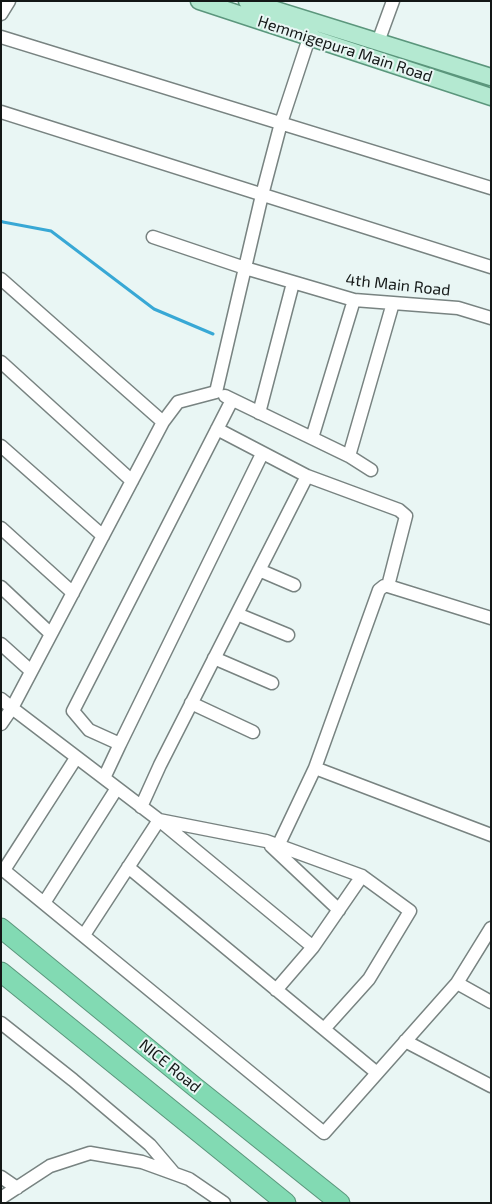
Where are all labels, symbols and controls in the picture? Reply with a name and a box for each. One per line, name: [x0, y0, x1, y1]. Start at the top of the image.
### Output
street label: Hemmigepura Main Road: [255, 12, 435, 86]
street label: 4th Main Road: [345, 270, 451, 300]
street label: NICE Road: [135, 1035, 205, 1097]

